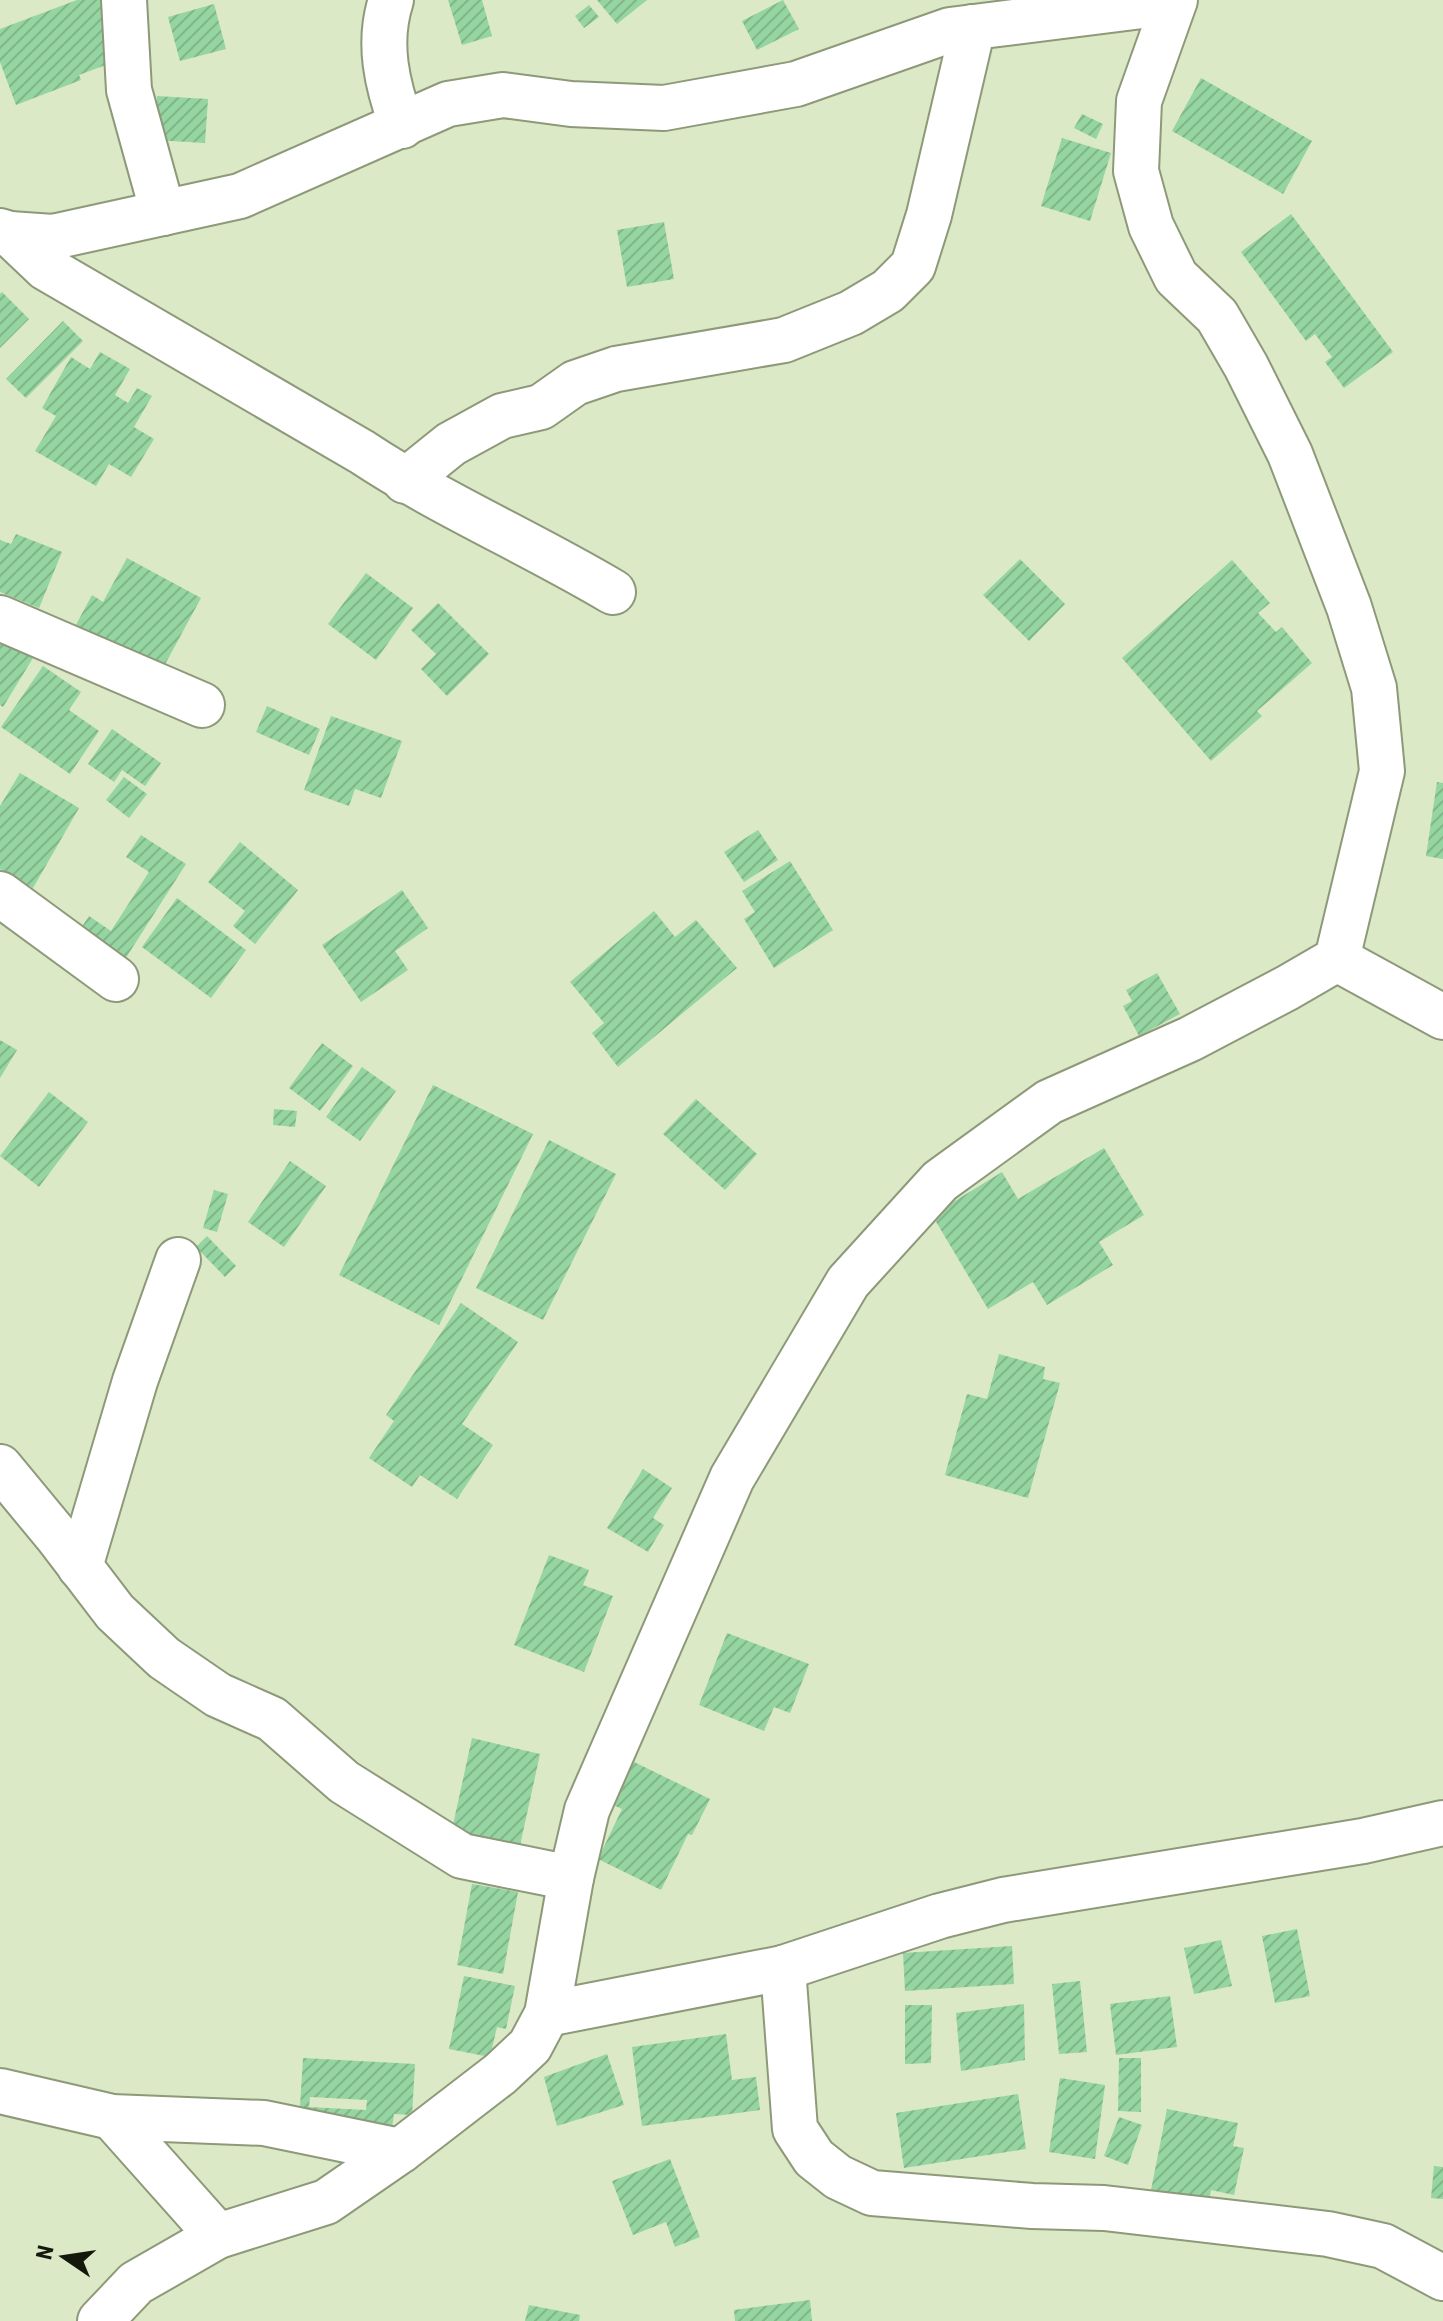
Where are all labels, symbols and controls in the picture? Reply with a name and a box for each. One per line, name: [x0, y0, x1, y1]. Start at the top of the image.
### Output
north arrow: [24, 2217, 104, 2297]
text: N: [31, 2243, 59, 2262]

